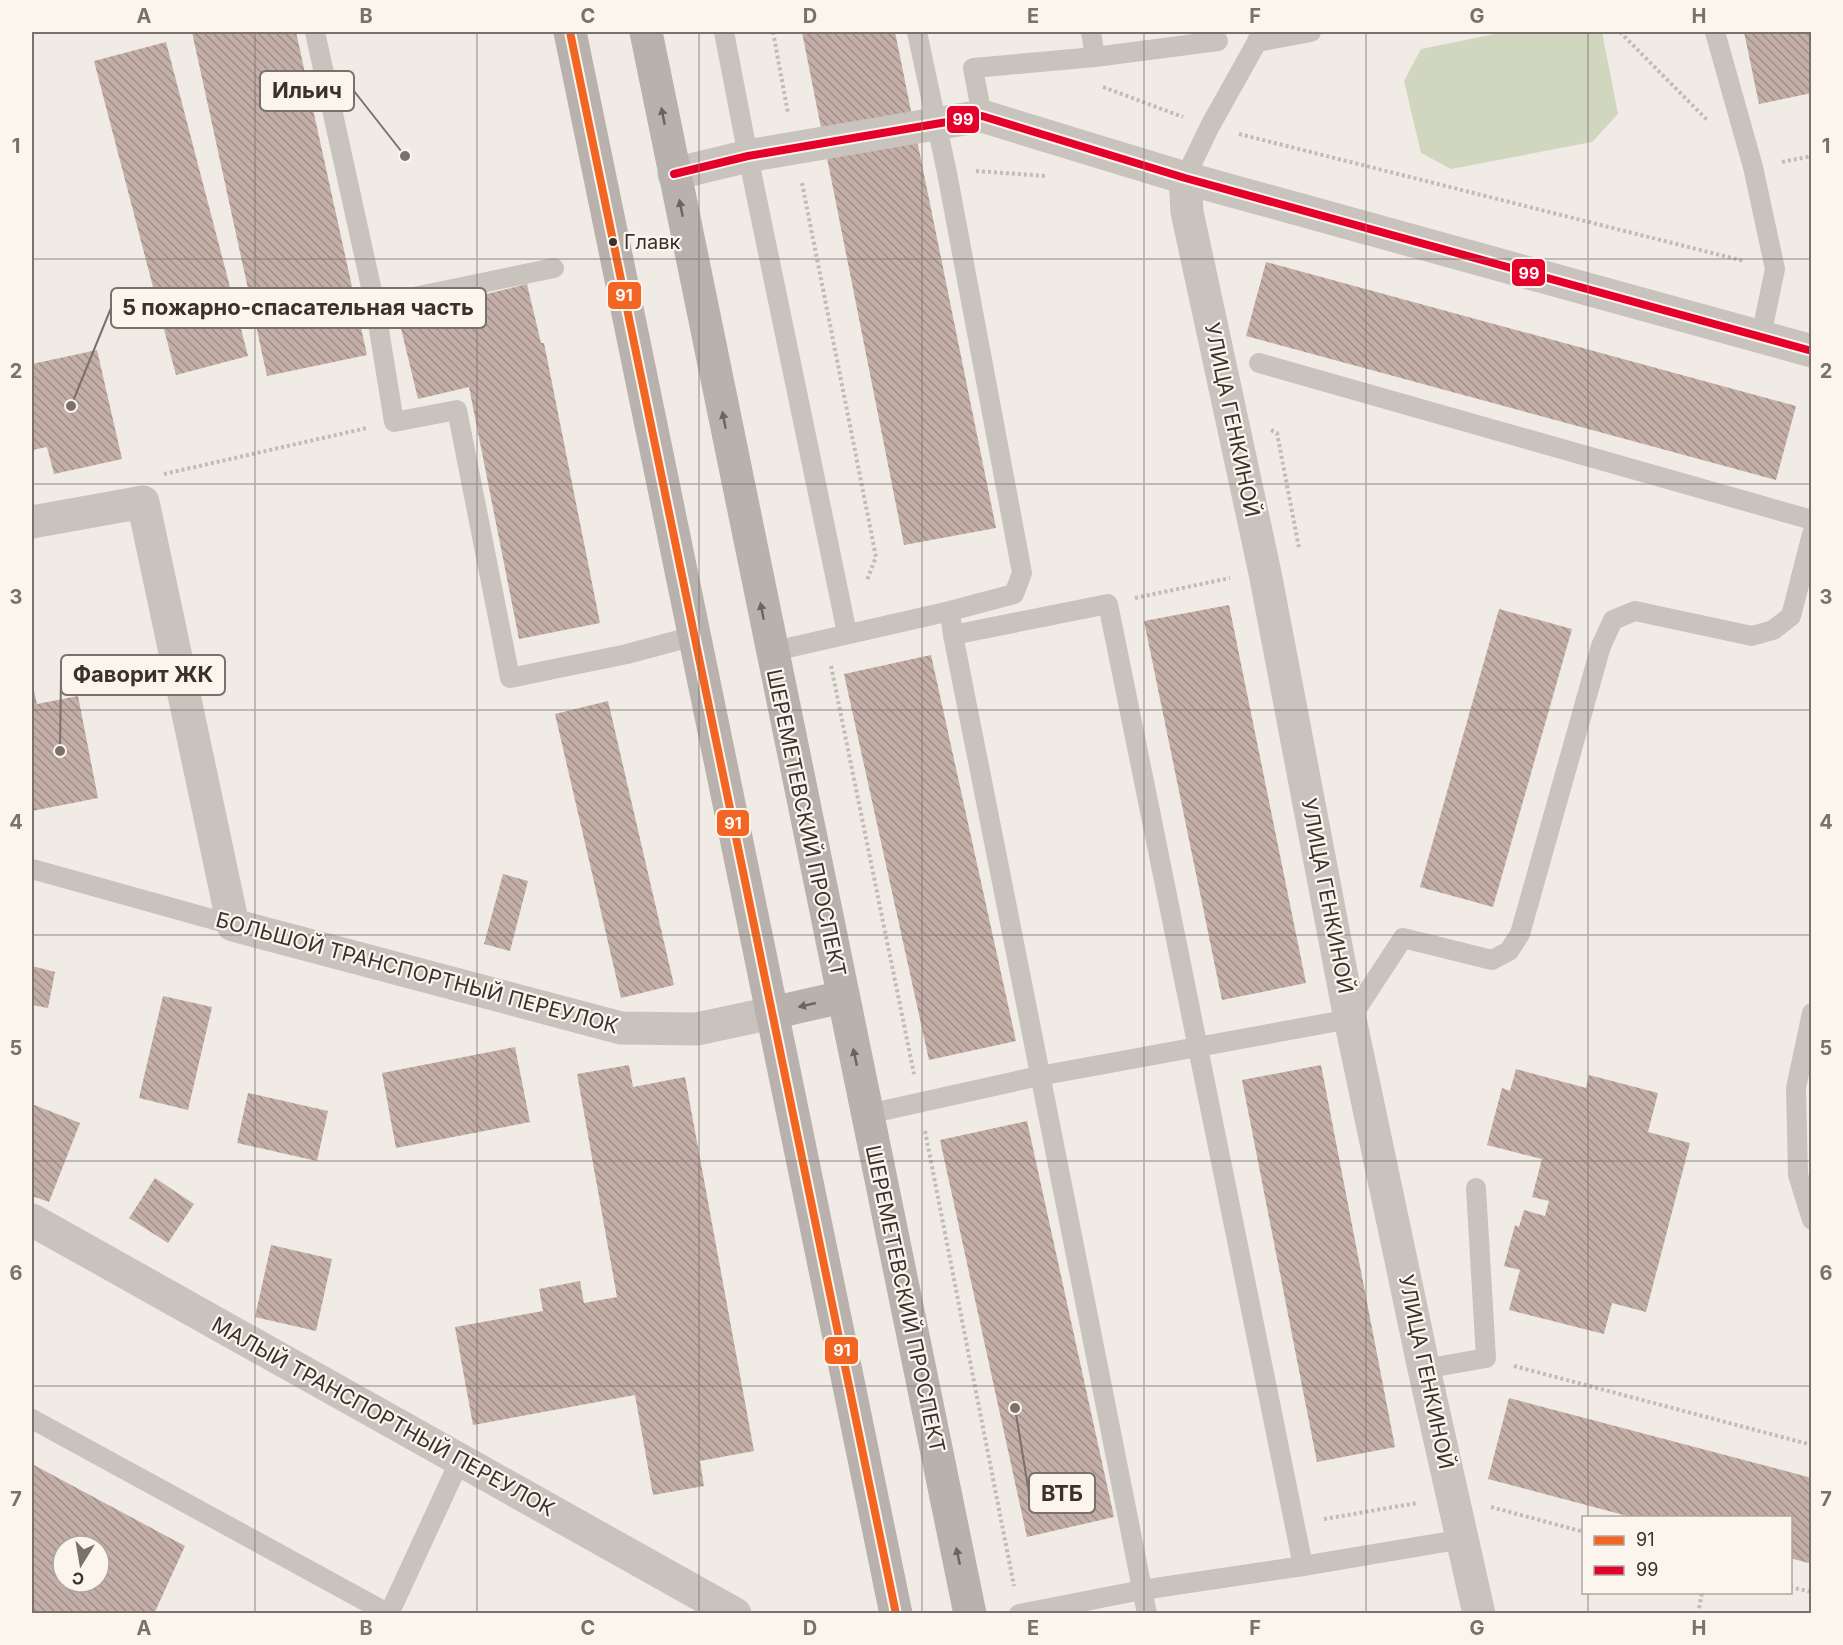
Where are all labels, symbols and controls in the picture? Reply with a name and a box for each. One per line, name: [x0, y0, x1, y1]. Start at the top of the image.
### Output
text: A: [137, 4, 152, 28]
text: B: [359, 4, 373, 28]
text: C: [581, 4, 595, 28]
text: D: [803, 4, 817, 28]
text: E: [1027, 4, 1039, 28]
text: F: [1249, 4, 1261, 28]
text: G: [1469, 4, 1485, 28]
text: H: [1692, 4, 1706, 28]
callout: Ильич: [260, 71, 354, 111]
text: Ильич: [272, 77, 342, 103]
line badge: 99: [946, 105, 980, 134]
one-way arrow: [658, 106, 667, 125]
text: 99: [953, 109, 973, 129]
text: 1: [12, 134, 20, 158]
text: 1: [1822, 134, 1830, 158]
one-way arrow: [676, 198, 685, 217]
place label: Главк: [624, 230, 681, 254]
marker: Главк: [607, 236, 619, 248]
line badge: 99: [1511, 258, 1546, 287]
text: 99: [1519, 263, 1539, 283]
line badge: 91: [607, 281, 642, 310]
text: 91: [615, 285, 633, 305]
callout: 5 пожарно-спасательная часть: [111, 288, 486, 328]
text: 5 пожарно-спасательная часть: [122, 294, 474, 320]
street label: УЛИЦА ГЕНКИНОЙ: [1200, 320, 1266, 519]
text: 2: [10, 359, 22, 383]
text: 2: [1820, 359, 1832, 383]
one-way arrow: [719, 410, 728, 429]
text: 3: [10, 585, 22, 609]
text: 3: [1820, 585, 1832, 609]
one-way arrow: [757, 601, 766, 620]
callout: Фаворит ЖК: [61, 655, 225, 695]
text: Фаворит ЖК: [73, 661, 213, 687]
street label: ШЕРЕМЕТЕВСКИЙ ПРОСПЕКТ: [762, 667, 852, 979]
street label: УЛИЦА ГЕНКИНОЙ: [1296, 796, 1360, 996]
line badge: 91: [716, 809, 750, 837]
text: 4: [9, 810, 23, 834]
text: 4: [1819, 810, 1833, 834]
text: 91: [724, 813, 742, 833]
street label: БОЛЬШОЙ ТРАНСПОРТНЫЙ ПЕРЕУЛОК: [213, 906, 621, 1038]
one-way arrow: [798, 1001, 816, 1011]
text: 5: [10, 1036, 22, 1060]
text: 5: [1820, 1036, 1832, 1060]
one-way arrow: [850, 1048, 860, 1066]
street label: ШЕРЕМЕТЕВСКИЙ ПРОСПЕКТ: [861, 1143, 951, 1455]
text: 6: [10, 1261, 23, 1285]
text: 6: [1820, 1261, 1833, 1285]
street label: УЛИЦА ГЕНКИНОЙ: [1394, 1272, 1460, 1471]
street label: МАЛЫЙ ТРАНСПОРТНЫЙ ПЕРЕУЛОК: [207, 1311, 560, 1522]
line badge: 91: [824, 1336, 859, 1365]
text: 91: [833, 1340, 851, 1360]
callout: ВТБ: [1029, 1473, 1095, 1513]
text: ВТБ: [1041, 1480, 1083, 1506]
text: 7: [10, 1487, 22, 1511]
text: 7: [1820, 1487, 1832, 1511]
legend: [1582, 1516, 1792, 1594]
text: 91: [1636, 1529, 1654, 1550]
north arrow: [51, 1534, 111, 1594]
one-way arrow: [953, 1546, 962, 1565]
text: 99: [1636, 1559, 1658, 1580]
text: С: [70, 1568, 86, 1590]
text: A: [137, 1616, 152, 1640]
text: B: [359, 1616, 373, 1640]
text: C: [581, 1616, 595, 1640]
text: D: [803, 1616, 817, 1640]
text: E: [1027, 1616, 1039, 1640]
text: F: [1249, 1616, 1261, 1640]
text: G: [1469, 1616, 1485, 1640]
text: H: [1692, 1616, 1706, 1640]

